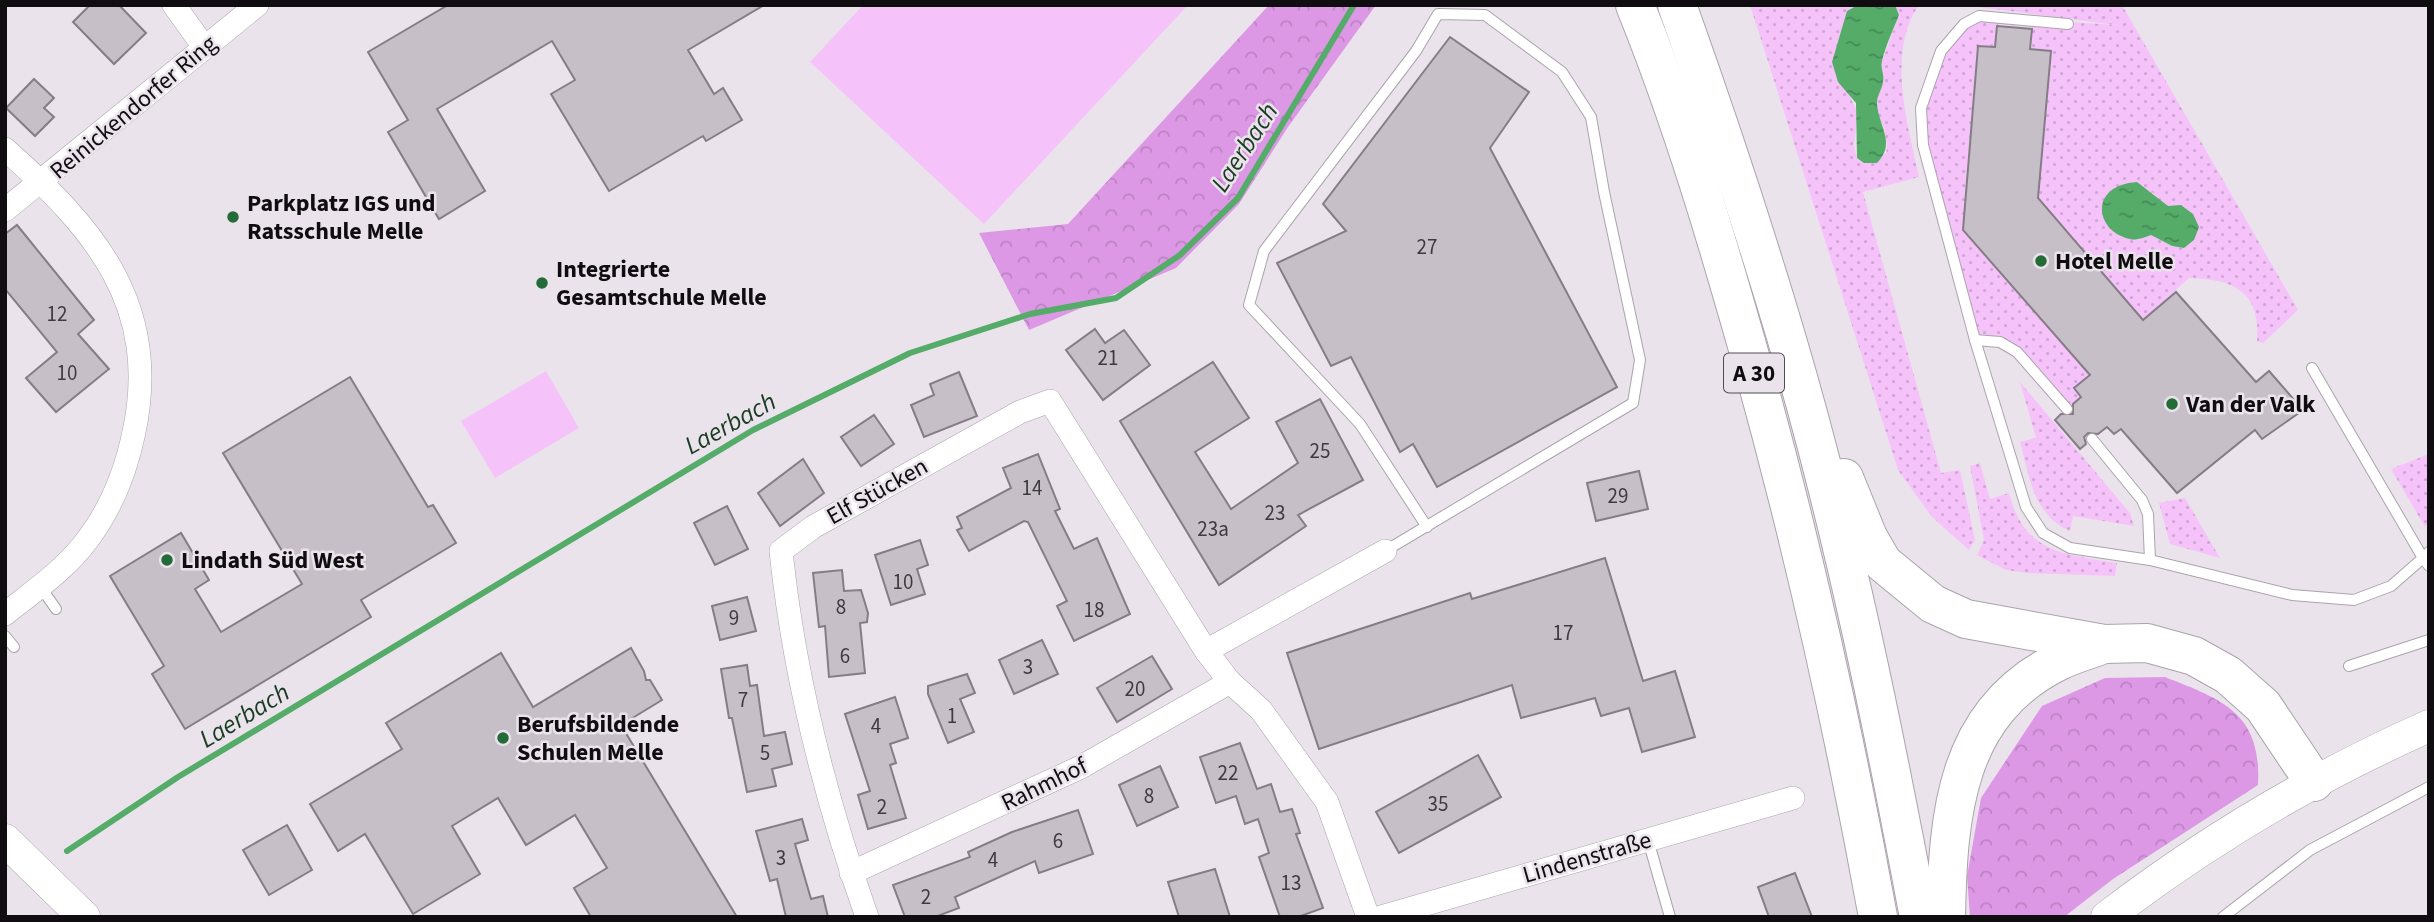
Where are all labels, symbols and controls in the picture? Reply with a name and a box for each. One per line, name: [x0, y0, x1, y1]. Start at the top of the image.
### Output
street label: Reinickendorfer Ring: [42, 27, 225, 188]
water label: Laerbach: [1202, 95, 1287, 199]
place label: Parkplatz IGS und Ratsschule Melle: [247, 186, 436, 249]
marker: Parkplatz IGS und Ratsschule Melle: [225, 209, 241, 225]
house number: 27: [1417, 232, 1437, 262]
place label: Hotel Melle: [2055, 244, 2174, 279]
place label: Integrierte Gesamtschule Melle: [556, 252, 767, 315]
marker: Hotel Melle: [2033, 253, 2049, 269]
marker: Integrierte Gesamtschule Melle: [534, 275, 550, 291]
house number: 12: [47, 299, 67, 329]
house number: 21: [1098, 343, 1118, 373]
road number: A 30: [1724, 354, 1784, 392]
house number: 10: [57, 358, 77, 388]
water label: Laerbach: [678, 383, 783, 464]
place label: Van der Valk: [2185, 387, 2316, 422]
marker: Van der Valk: [2164, 396, 2180, 412]
house number: 25: [1310, 436, 1330, 466]
street label: Elf Stücken: [820, 449, 934, 534]
house number: 14: [1022, 473, 1042, 503]
house number: 29: [1608, 481, 1628, 511]
house number: 23: [1265, 498, 1285, 528]
house number: 23a: [1197, 514, 1229, 544]
place label: Lindath Süd West: [181, 543, 364, 578]
marker: Lindath Süd West: [159, 552, 175, 568]
house number: 10: [893, 567, 913, 597]
house number: 8: [836, 592, 846, 622]
house number: 18: [1084, 595, 1104, 625]
house number: 9: [729, 603, 739, 633]
house number: 17: [1553, 618, 1573, 648]
house number: 6: [840, 641, 850, 671]
house number: 3: [1023, 652, 1033, 682]
water label: Laerbach: [192, 674, 297, 757]
house number: 20: [1125, 674, 1145, 704]
house number: 7: [738, 685, 748, 715]
house number: 1: [947, 701, 957, 731]
place label: Berufsbildende Schulen Melle: [517, 707, 679, 770]
house number: 4: [871, 711, 881, 741]
marker: Berufsbildende Schulen Melle: [495, 730, 511, 746]
house number: 5: [760, 738, 770, 768]
street label: Rahmhof: [995, 748, 1094, 820]
house number: 22: [1218, 758, 1238, 788]
house number: 8: [1144, 781, 1154, 811]
house number: 35: [1428, 789, 1448, 819]
house number: 2: [877, 792, 887, 822]
street label: Lindenstraße: [1519, 822, 1656, 893]
house number: 6: [1053, 826, 1063, 856]
house number: 3: [776, 843, 786, 873]
house number: 4: [988, 845, 998, 875]
house number: 13: [1281, 868, 1301, 898]
house number: 2: [921, 882, 931, 912]

